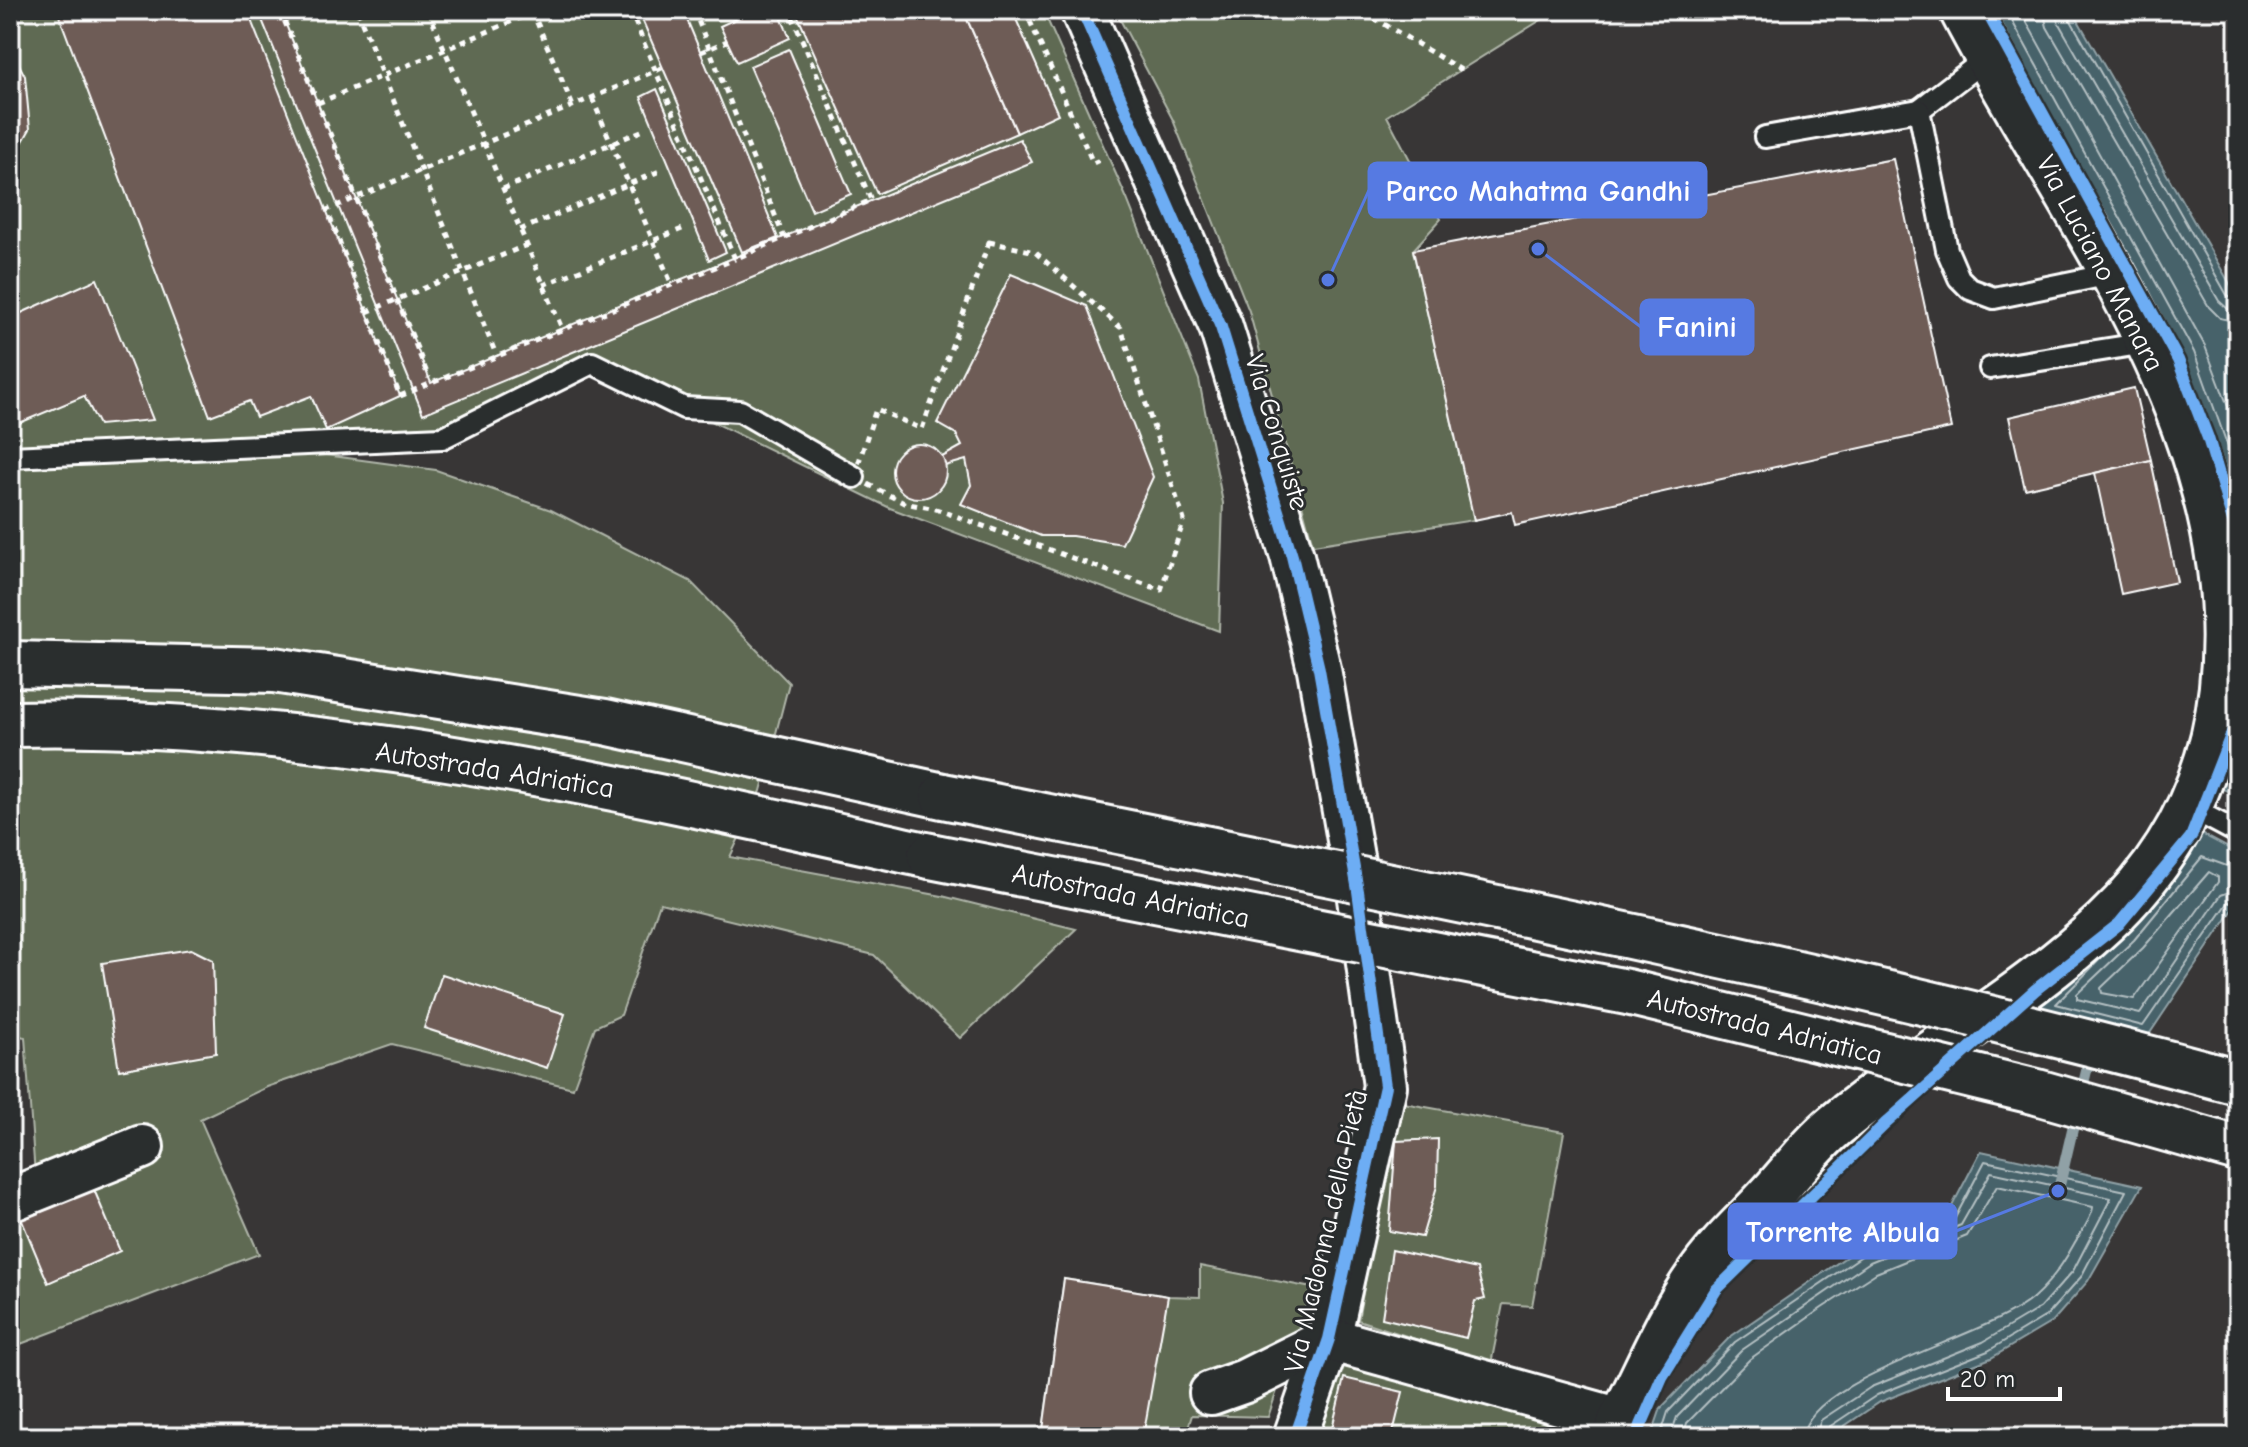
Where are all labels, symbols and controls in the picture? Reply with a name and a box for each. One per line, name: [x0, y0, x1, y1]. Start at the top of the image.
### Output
street label: Via Luciano Manara: [2030, 150, 2171, 377]
callout: Parco Mahatma Gandhi: [1369, 163, 1706, 217]
text: Parco Mahatma Gandhi: [1386, 174, 1690, 209]
callout: Fanini: [1641, 300, 1753, 354]
text: Fanini: [1657, 310, 1737, 345]
street label: Via Conquiste: [1238, 351, 1316, 514]
street label: Autostrada Adriatica: [373, 735, 616, 805]
street label: Autostrada Adriatica: [1009, 857, 1252, 935]
street label: Autostrada Adriatica: [1644, 982, 1886, 1072]
street label: Via Madonna della Pietà: [1278, 1086, 1374, 1376]
callout: Torrente Albula: [1729, 1204, 1956, 1258]
text: Torrente Albula: [1746, 1215, 1940, 1250]
scale bar: [1948, 1351, 2060, 1401]
text: 20 m: [1960, 1365, 2015, 1393]

